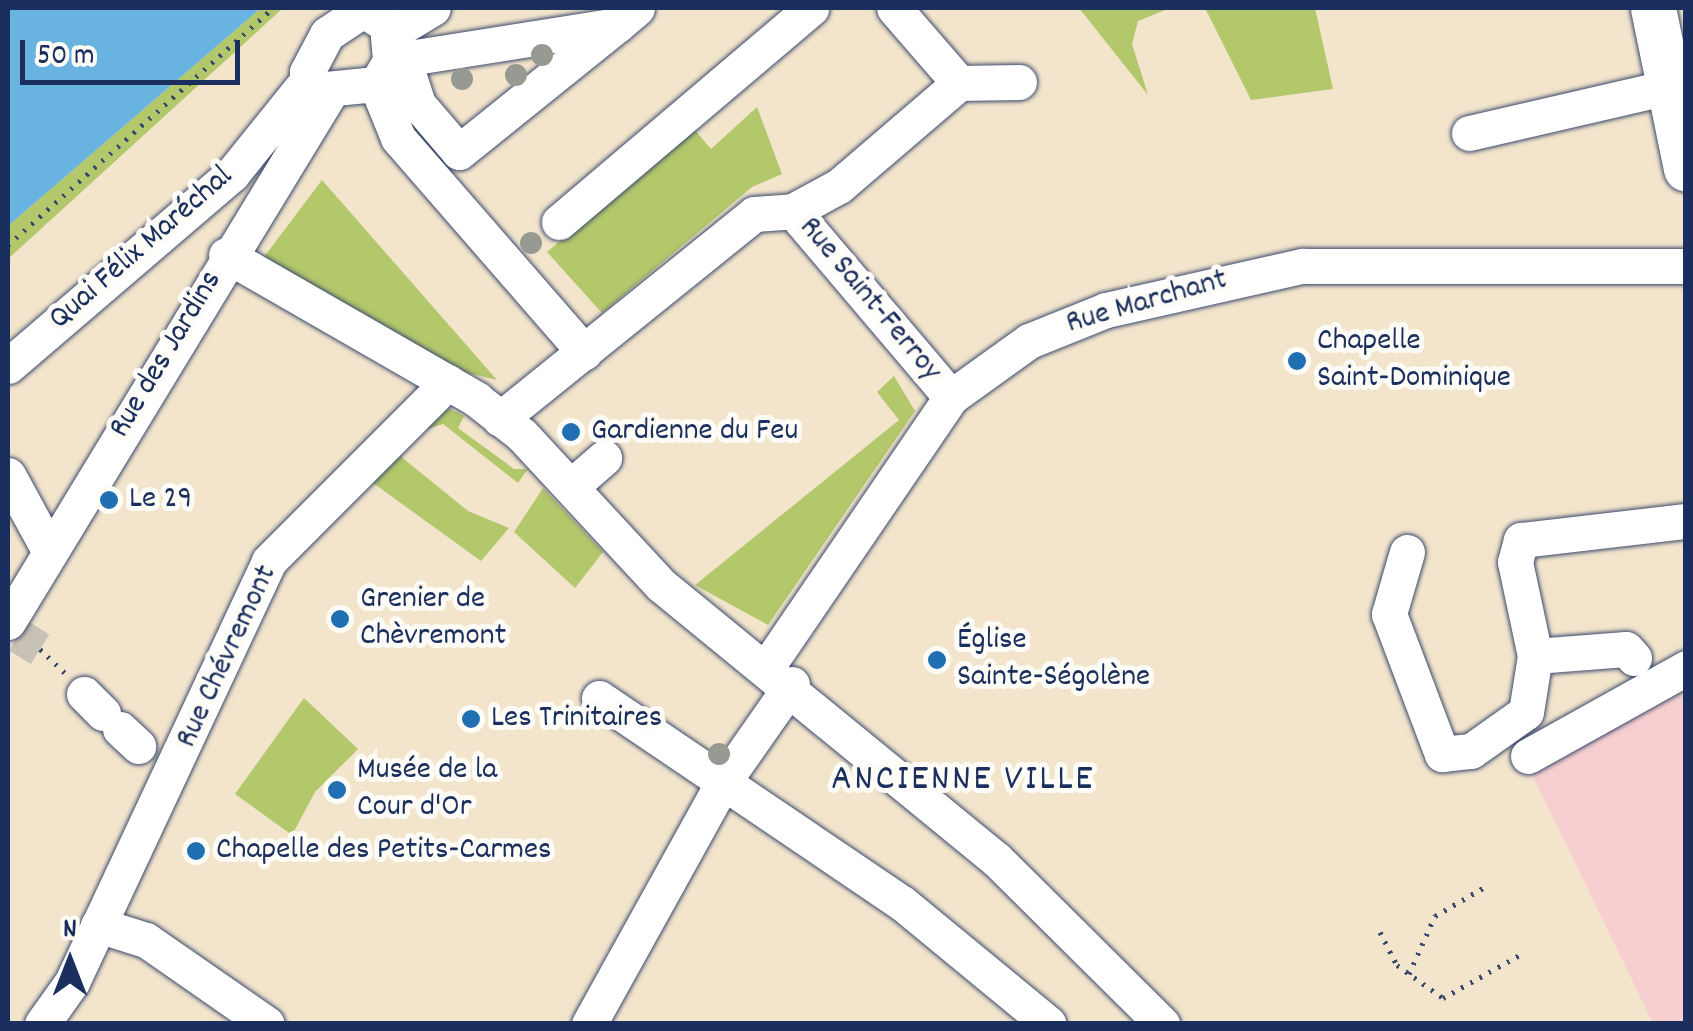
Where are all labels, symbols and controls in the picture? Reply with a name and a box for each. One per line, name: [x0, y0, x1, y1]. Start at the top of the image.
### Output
scale bar: [25, 20, 245, 82]
text: 50 m: [37, 36, 95, 79]
street label: Quai Félix Maréchal: [42, 159, 242, 339]
street label: Rue Saint-Ferroy: [789, 210, 949, 390]
street label: Rue Marchant: [1062, 262, 1232, 344]
street label: Rue des Jardins: [102, 264, 232, 446]
place label: Chapelle Saint-Dominique: [1317, 324, 1511, 399]
marker: Chapelle Saint-Dominique: [1286, 350, 1308, 372]
place label: Gardienne du Feu: [591, 413, 798, 451]
marker: Gardienne du Feu: [560, 421, 582, 443]
place label: Le 29: [129, 481, 192, 519]
marker: Le 29: [98, 489, 120, 511]
street label: Rue Chévremont: [169, 560, 287, 754]
place label: Grenier de Chèvremont: [360, 582, 506, 657]
marker: Grenier de Chèvremont: [329, 608, 351, 630]
place label: Église Sainte-Ségolène: [957, 623, 1150, 698]
marker: Église Sainte-Ségolène: [926, 649, 948, 671]
place label: Les Trinitaires: [491, 700, 662, 738]
marker: Les Trinitaires: [460, 708, 482, 730]
place label: Musée de la Cour d'Or: [357, 753, 497, 828]
district label: ANCIENNE VILLE: [831, 758, 1095, 804]
marker: Musée de la Cour d'Or: [326, 779, 348, 801]
place label: Chapelle des Petits-Carmes: [216, 832, 552, 870]
marker: Chapelle des Petits-Carmes: [185, 840, 207, 862]
north arrow: [20, 911, 120, 1011]
text: N: [63, 911, 77, 951]

